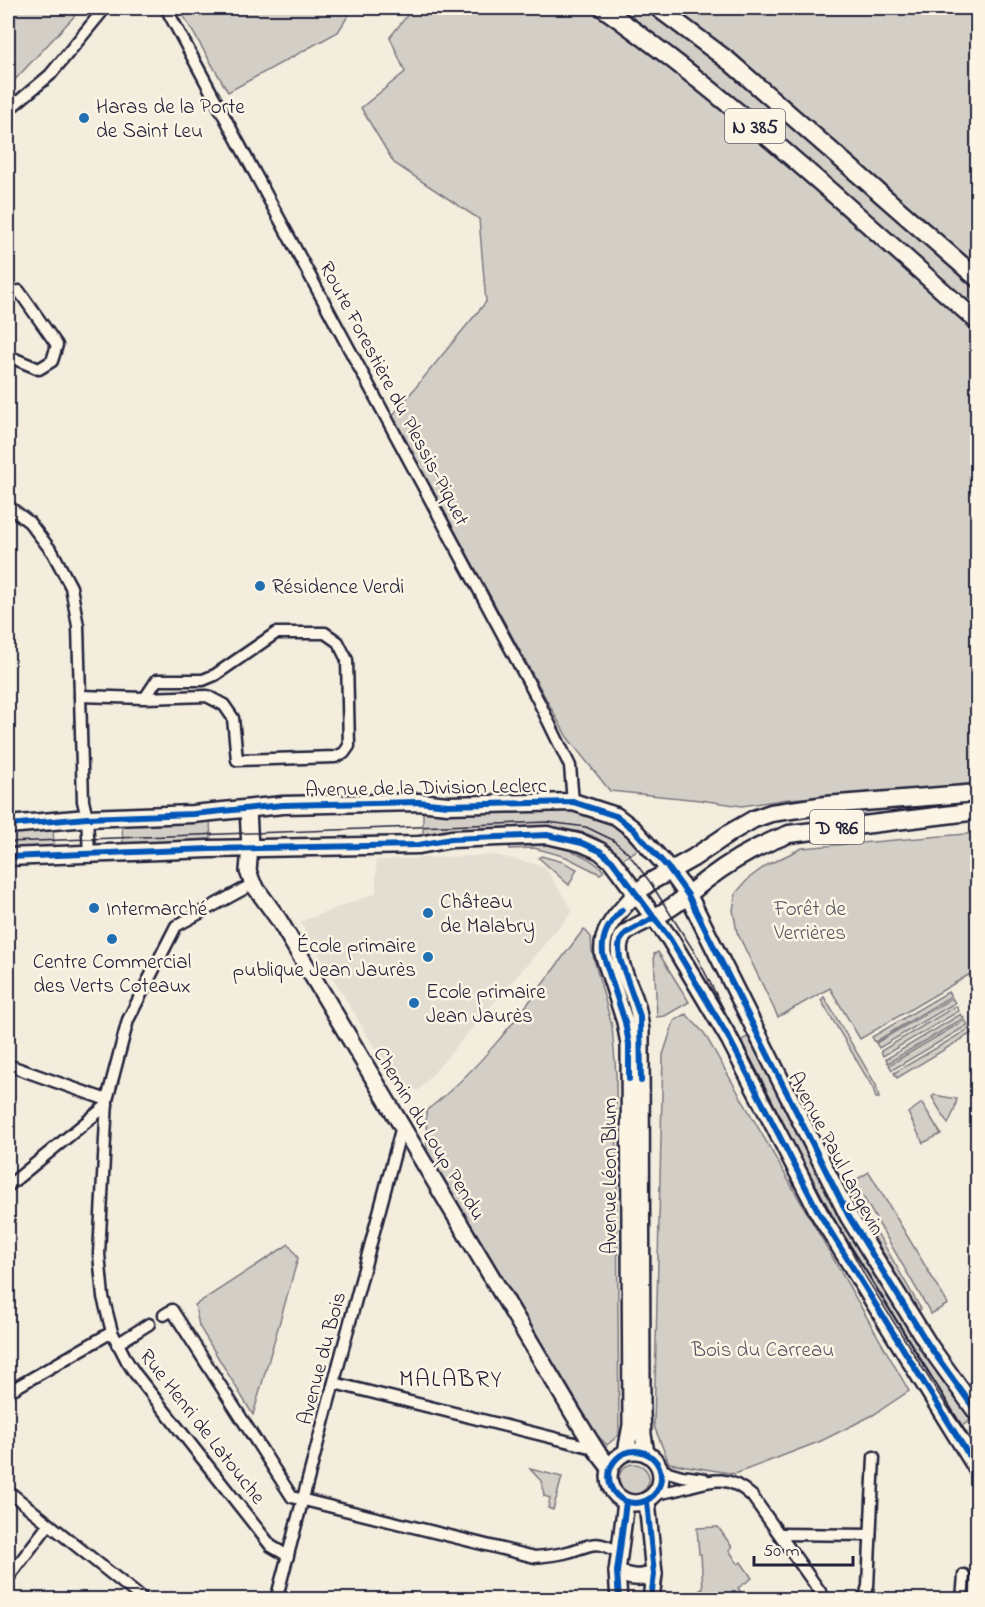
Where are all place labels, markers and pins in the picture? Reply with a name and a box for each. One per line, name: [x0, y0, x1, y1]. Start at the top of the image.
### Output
place label: Haras de la Porte de Saint Leu: [96, 93, 245, 147]
marker: Haras de la Porte de Saint Leu: [77, 111, 91, 125]
place label: Résidence Verdi: [272, 573, 404, 603]
marker: Résidence Verdi: [253, 579, 267, 593]
place label: Château de Malabry: [440, 888, 535, 944]
place label: Intermarché: [106, 895, 208, 925]
marker: Intermarché: [87, 901, 101, 915]
marker: Château de Malabry: [421, 906, 435, 920]
marker: Centre Commercial des Verts Coteaux: [105, 932, 119, 946]
place label: École primaire publique Jean Jaurès: [233, 932, 417, 986]
place label: Centre Commercial des Verts Coteaux: [33, 948, 191, 1002]
marker: École primaire publique Jean Jaurès: [421, 950, 435, 964]
place label: Ecole primaire Jean Jaurès: [426, 978, 546, 1032]
marker: Ecole primaire Jean Jaurès: [407, 996, 421, 1010]

